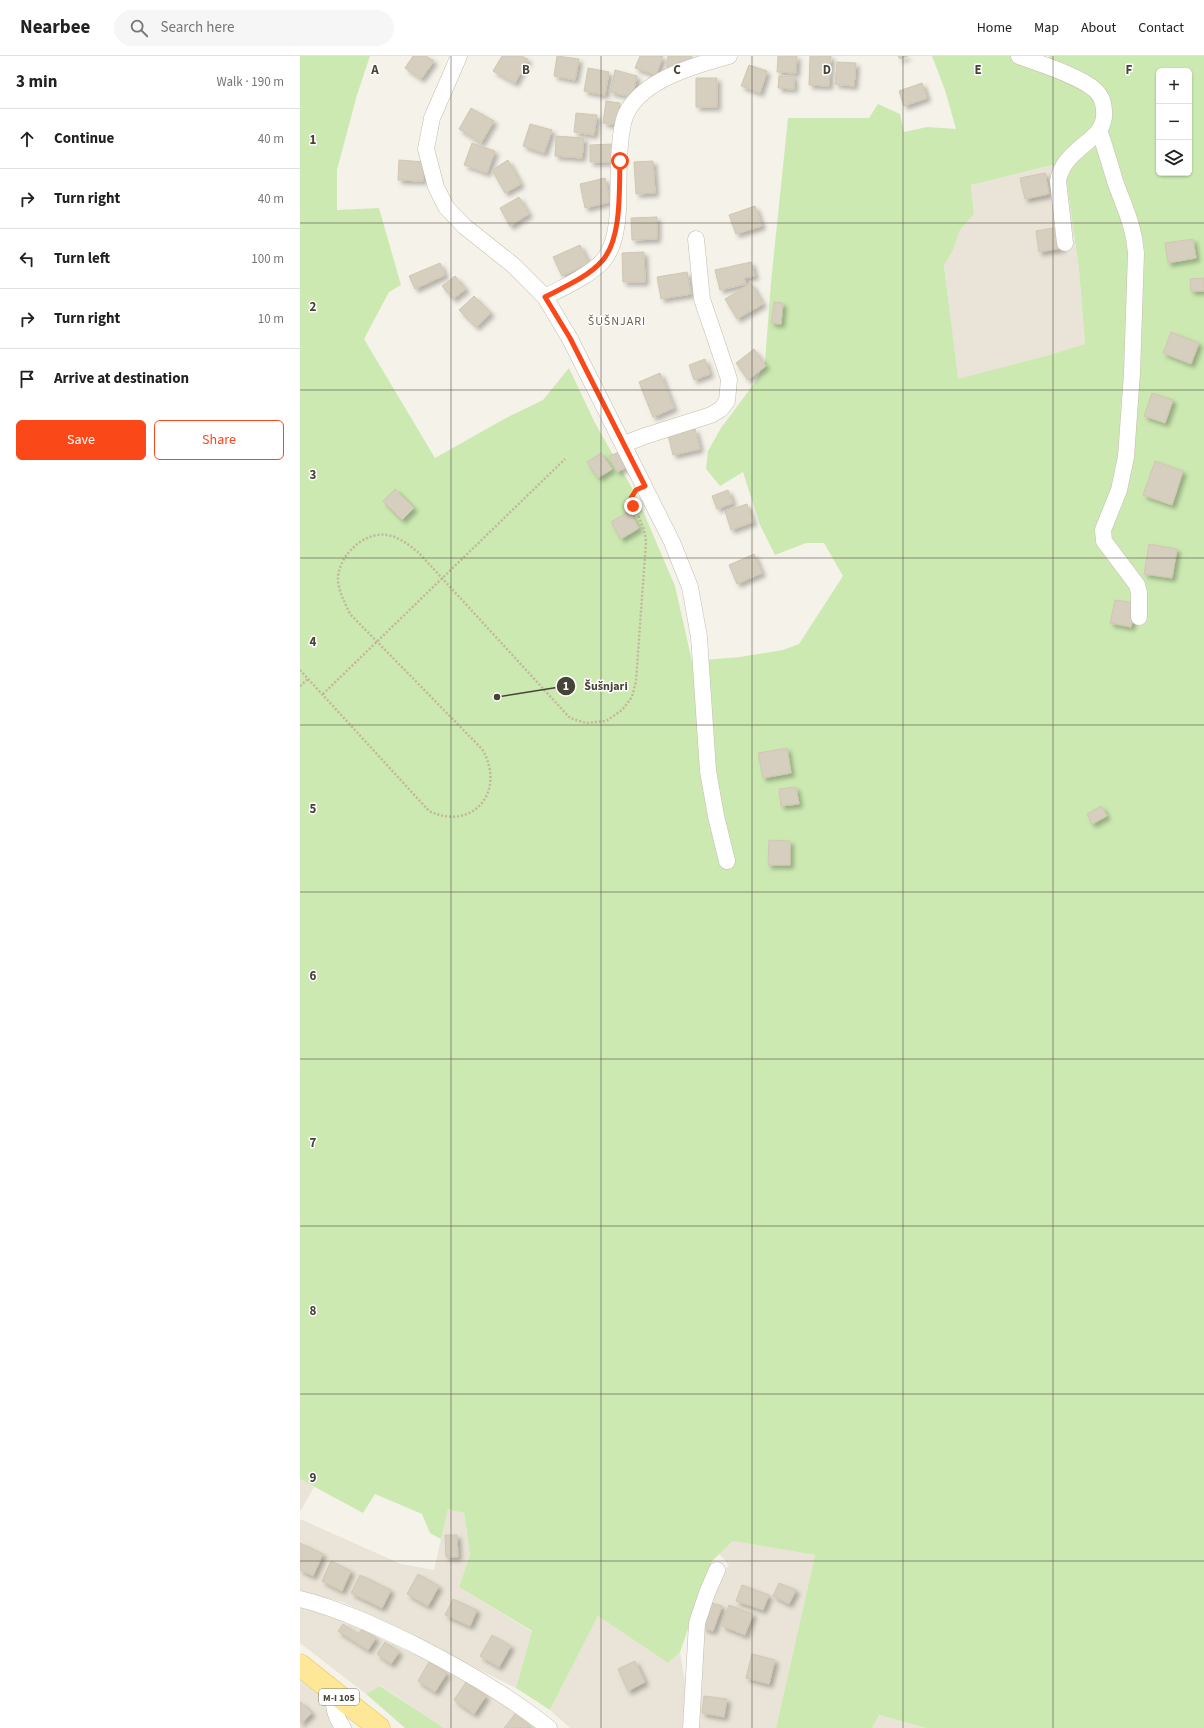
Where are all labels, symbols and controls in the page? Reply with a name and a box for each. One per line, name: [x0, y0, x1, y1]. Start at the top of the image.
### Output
search box: [114, 10, 394, 46]
text: Nearbee: [20, 14, 90, 41]
icon: search: [128, 17, 150, 39]
text: Search here: [160, 17, 234, 38]
text: Home: [977, 18, 1012, 38]
text: Map: [1034, 18, 1059, 38]
text: About: [1081, 18, 1116, 38]
text: Contact: [1138, 18, 1184, 38]
text: A: [370, 61, 379, 79]
text: B: [522, 61, 530, 79]
text: C: [673, 61, 681, 79]
text: D: [823, 61, 831, 79]
text: E: [974, 61, 982, 79]
text: F: [1126, 61, 1133, 79]
map controls: [1156, 68, 1192, 176]
button: +: [1156, 68, 1192, 104]
text: 3 min: [16, 70, 57, 94]
text: Walk · 190 m: [216, 73, 284, 91]
button: −: [1156, 104, 1192, 140]
icon: ahead: [16, 128, 38, 150]
text: Continue: [54, 128, 114, 149]
text: 40 m: [258, 130, 284, 148]
text: 1: [310, 131, 317, 149]
button: layers: [1156, 140, 1192, 176]
route start: [611, 152, 629, 170]
icon: right: [16, 188, 38, 210]
text: Turn right: [54, 188, 120, 209]
text: 40 m: [258, 190, 284, 208]
icon: left: [16, 248, 38, 270]
text: Turn left: [54, 248, 110, 269]
text: 100 m: [251, 250, 284, 268]
text: 2: [310, 298, 317, 316]
icon: right: [16, 308, 38, 330]
text: Turn right: [54, 308, 120, 329]
text: 10 m: [258, 310, 284, 328]
district label: ŠUŠNJARI: [588, 313, 646, 330]
icon: arrive: [16, 368, 38, 390]
text: Arrive at destination: [54, 368, 189, 389]
button: Save: [16, 420, 146, 460]
button: Share: [154, 420, 284, 460]
text: 3: [310, 466, 317, 484]
route end: [624, 497, 642, 515]
text: 4: [310, 633, 317, 651]
callout: Šušnjari: [556, 674, 636, 698]
text: 1: [563, 678, 569, 695]
text: Šušnjari: [584, 678, 628, 695]
text: 5: [310, 800, 317, 818]
text: 6: [310, 967, 317, 985]
text: 7: [310, 1134, 317, 1152]
text: 8: [310, 1302, 317, 1320]
text: 9: [310, 1469, 317, 1487]
road number: M-I 105: [319, 1689, 359, 1705]

